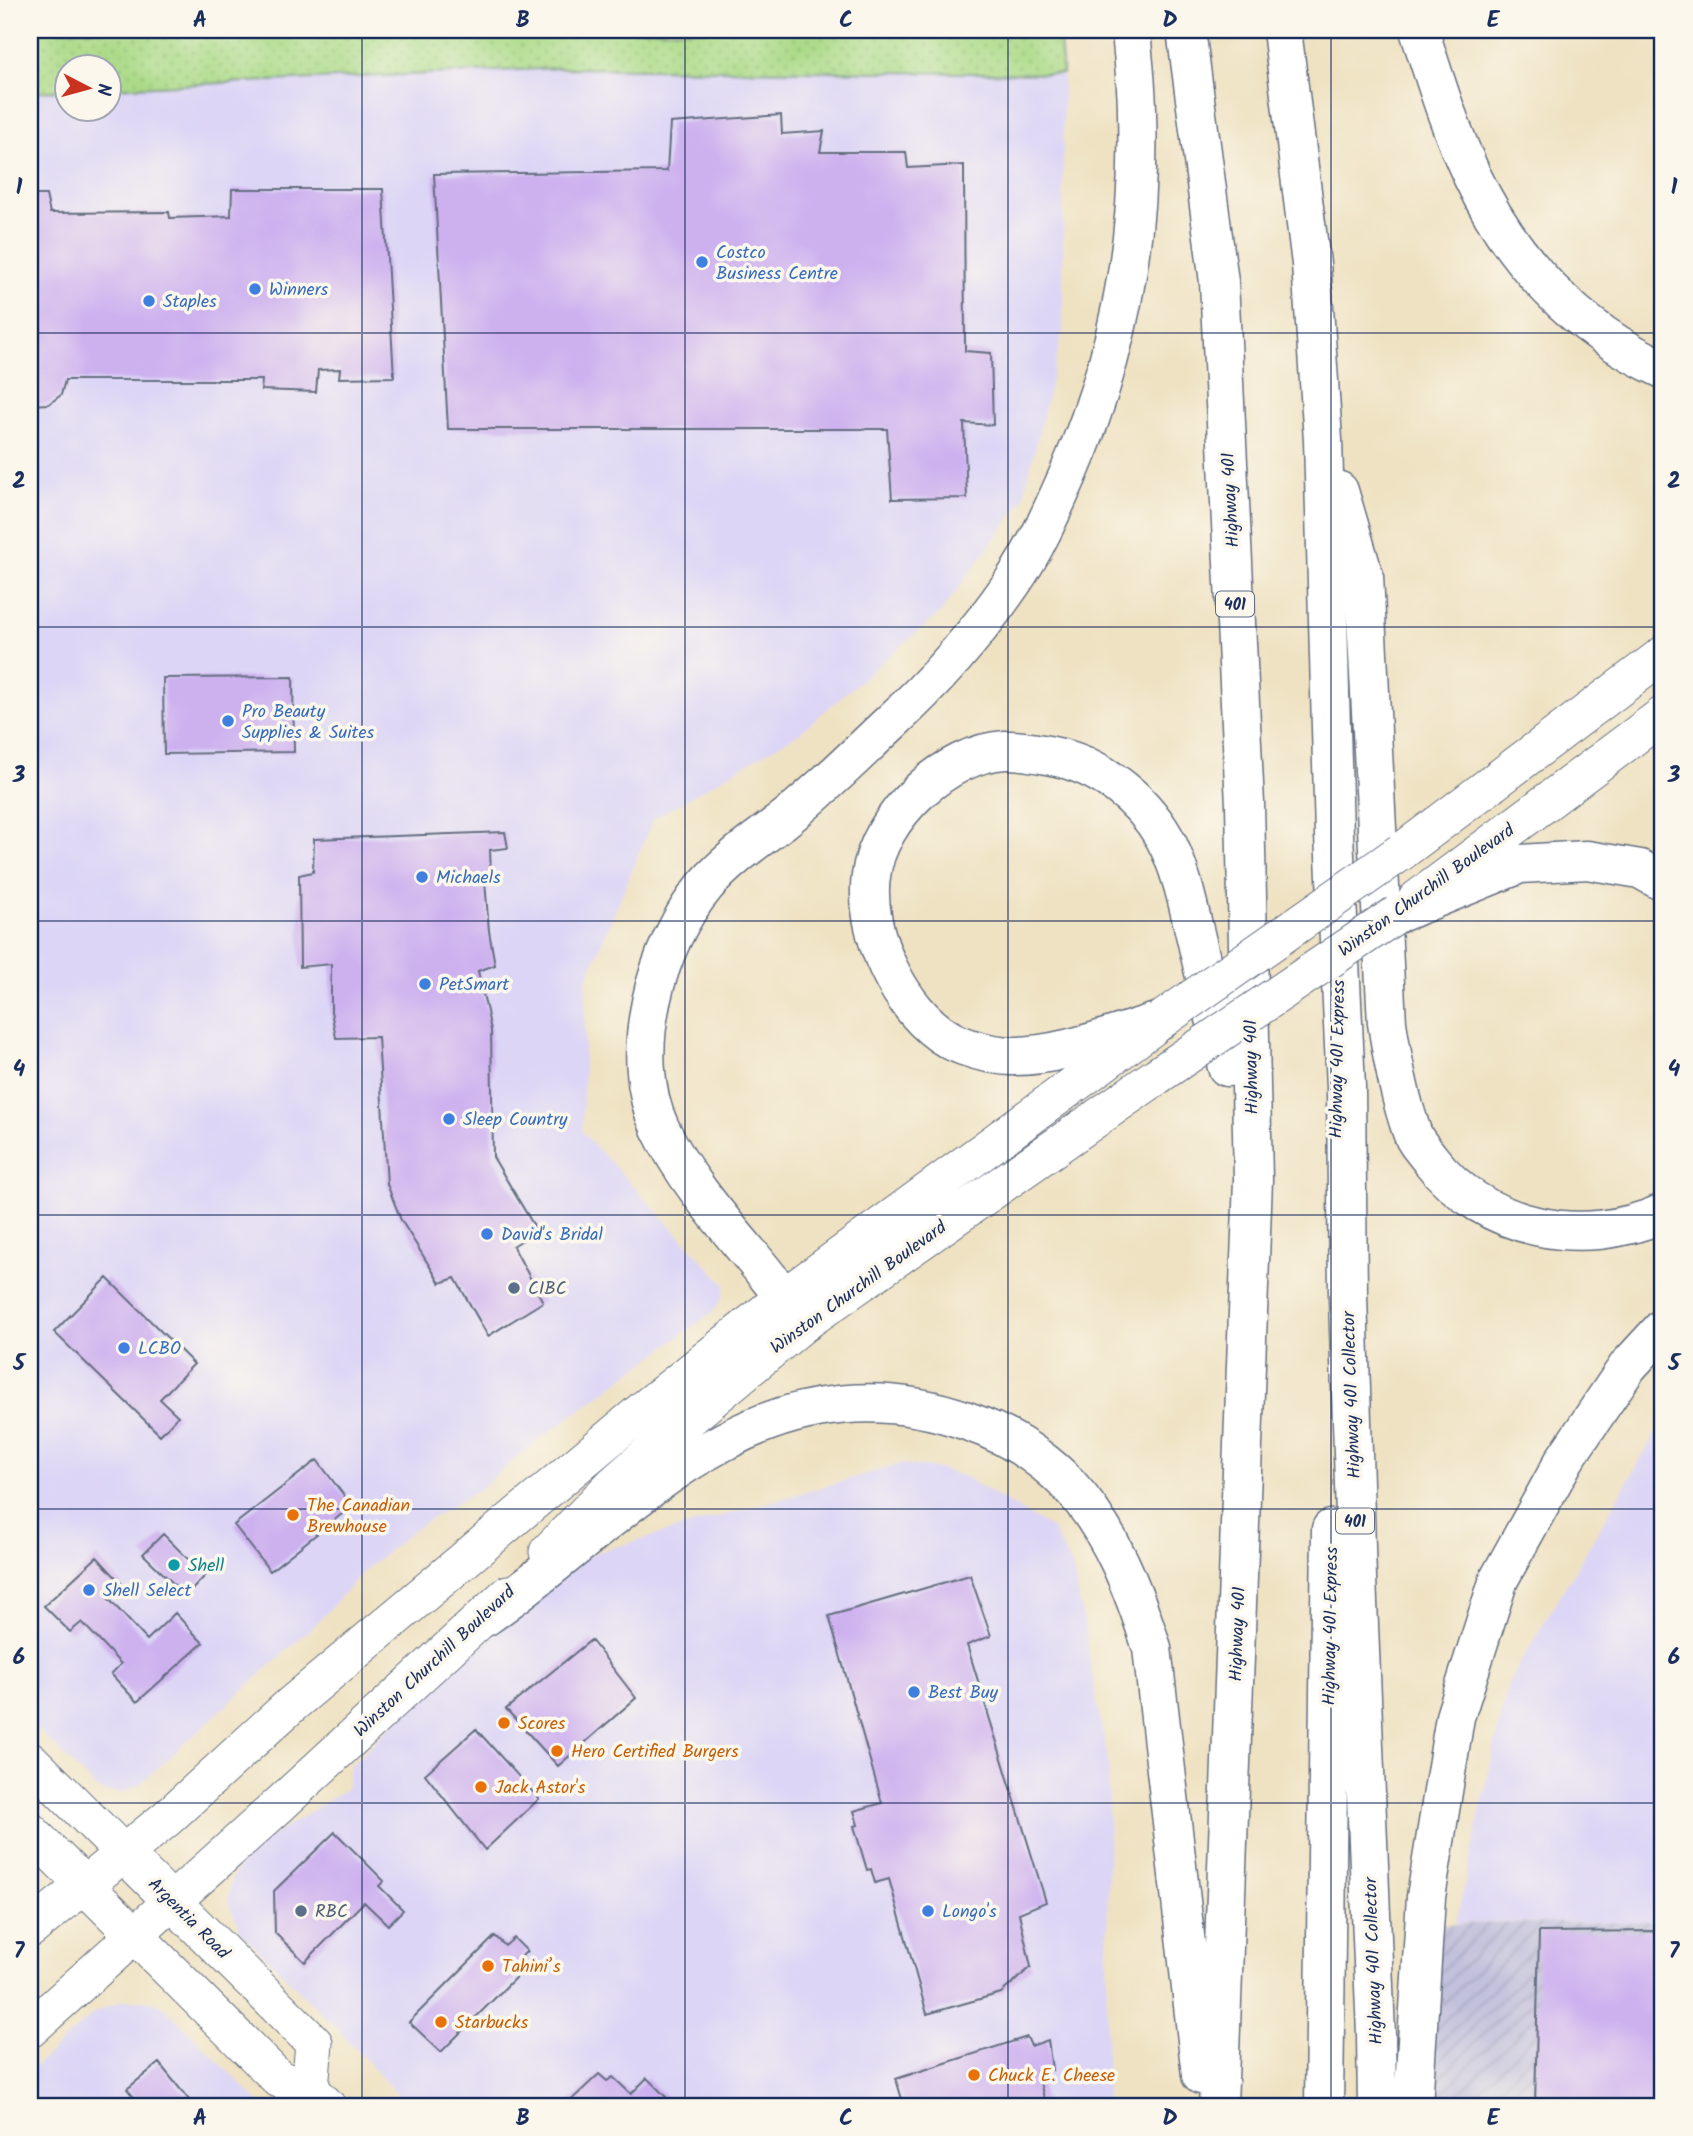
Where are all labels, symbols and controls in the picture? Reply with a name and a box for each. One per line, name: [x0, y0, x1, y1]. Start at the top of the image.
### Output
text: A: [193, 3, 207, 39]
text: B: [516, 3, 530, 39]
text: C: [839, 3, 853, 39]
text: D: [1162, 3, 1178, 39]
text: E: [1487, 3, 1501, 39]
north arrow: [52, 52, 122, 122]
text: N: [87, 82, 118, 97]
text: 1: [16, 170, 23, 206]
text: 1: [1671, 170, 1678, 206]
place label: Costco Business Centre: [716, 239, 838, 289]
marker: Costco Business Centre: [694, 254, 710, 270]
place label: Winners: [269, 276, 329, 305]
marker: Winners: [247, 281, 263, 297]
place label: Staples: [163, 288, 217, 317]
marker: Staples: [141, 293, 157, 309]
street label: Highway 401: [1215, 452, 1248, 548]
text: 2: [12, 464, 26, 500]
text: 2: [1667, 464, 1681, 500]
road number: 401: [1216, 592, 1254, 617]
place label: Pro Beauty Supplies & Suites: [242, 698, 375, 748]
marker: Pro Beauty Supplies & Suites: [220, 713, 236, 729]
text: 3: [12, 758, 26, 794]
text: 3: [1667, 758, 1681, 794]
street label: Winston Churchill Boulevard: [1332, 816, 1522, 965]
place label: Michaels: [436, 864, 501, 893]
marker: Michaels: [414, 869, 430, 885]
place label: PetSmart: [439, 971, 510, 1000]
marker: PetSmart: [417, 976, 433, 992]
street label: Highway 401 Express: [1323, 979, 1354, 1139]
street label: Highway 401: [1237, 1019, 1268, 1115]
text: 4: [13, 1052, 26, 1088]
text: 4: [1668, 1052, 1681, 1088]
place label: Sleep Country: [463, 1106, 568, 1135]
marker: Sleep Country: [441, 1111, 457, 1127]
street label: Winston Churchill Boulevard: [764, 1213, 954, 1362]
place label: David's Bridal: [501, 1221, 604, 1250]
marker: David's Bridal: [479, 1226, 495, 1242]
place label: CIBC: [528, 1275, 567, 1304]
marker: CIBC: [506, 1280, 522, 1296]
street label: Highway 401 Collector: [1335, 1310, 1370, 1479]
place label: LCBO: [138, 1335, 181, 1364]
marker: LCBO: [116, 1340, 132, 1356]
text: 5: [12, 1346, 27, 1382]
text: 5: [1667, 1346, 1682, 1382]
place label: The Canadian Brewhouse: [307, 1492, 410, 1542]
marker: The Canadian Brewhouse: [285, 1507, 301, 1523]
road number: 401: [1336, 1508, 1374, 1534]
street label: Highway 401 Express: [1316, 1546, 1347, 1706]
place label: Shell: [188, 1552, 225, 1581]
marker: Shell: [166, 1557, 182, 1573]
place label: Shell Select: [103, 1577, 193, 1606]
street label: Winston Churchill Boulevard: [347, 1578, 523, 1745]
marker: Shell Select: [81, 1582, 97, 1598]
street label: Highway 401: [1222, 1586, 1255, 1682]
text: 6: [13, 1640, 25, 1676]
text: 6: [1668, 1640, 1680, 1676]
place label: Best Buy: [928, 1679, 999, 1708]
marker: Best Buy: [906, 1684, 922, 1700]
place label: Scores: [518, 1710, 566, 1739]
marker: Scores: [496, 1715, 512, 1731]
place label: Hero Certified Burgers: [571, 1738, 739, 1767]
marker: Hero Certified Burgers: [549, 1743, 565, 1759]
place label: Jack Astor's: [495, 1774, 586, 1803]
marker: Jack Astor's: [473, 1779, 489, 1795]
street label: Argentia Road: [140, 1871, 236, 1968]
street label: Highway 401 Collector: [1357, 1876, 1392, 2045]
place label: RBC: [315, 1898, 348, 1927]
place label: Longo's: [942, 1898, 997, 1927]
marker: RBC: [293, 1903, 309, 1919]
marker: Longo's: [920, 1903, 936, 1919]
text: 7: [14, 1934, 26, 1970]
text: 7: [1669, 1934, 1681, 1970]
place label: Tahini’s: [502, 1953, 561, 1982]
marker: Tahini’s: [480, 1958, 496, 1974]
place label: Starbucks: [455, 2009, 528, 2038]
marker: Starbucks: [433, 2014, 449, 2030]
place label: Chuck E. Cheese: [988, 2062, 1115, 2091]
marker: Chuck E. Cheese: [966, 2067, 982, 2083]
text: A: [193, 2101, 207, 2136]
text: B: [516, 2101, 530, 2136]
text: C: [839, 2101, 853, 2136]
text: D: [1162, 2101, 1178, 2136]
text: E: [1487, 2101, 1501, 2136]

